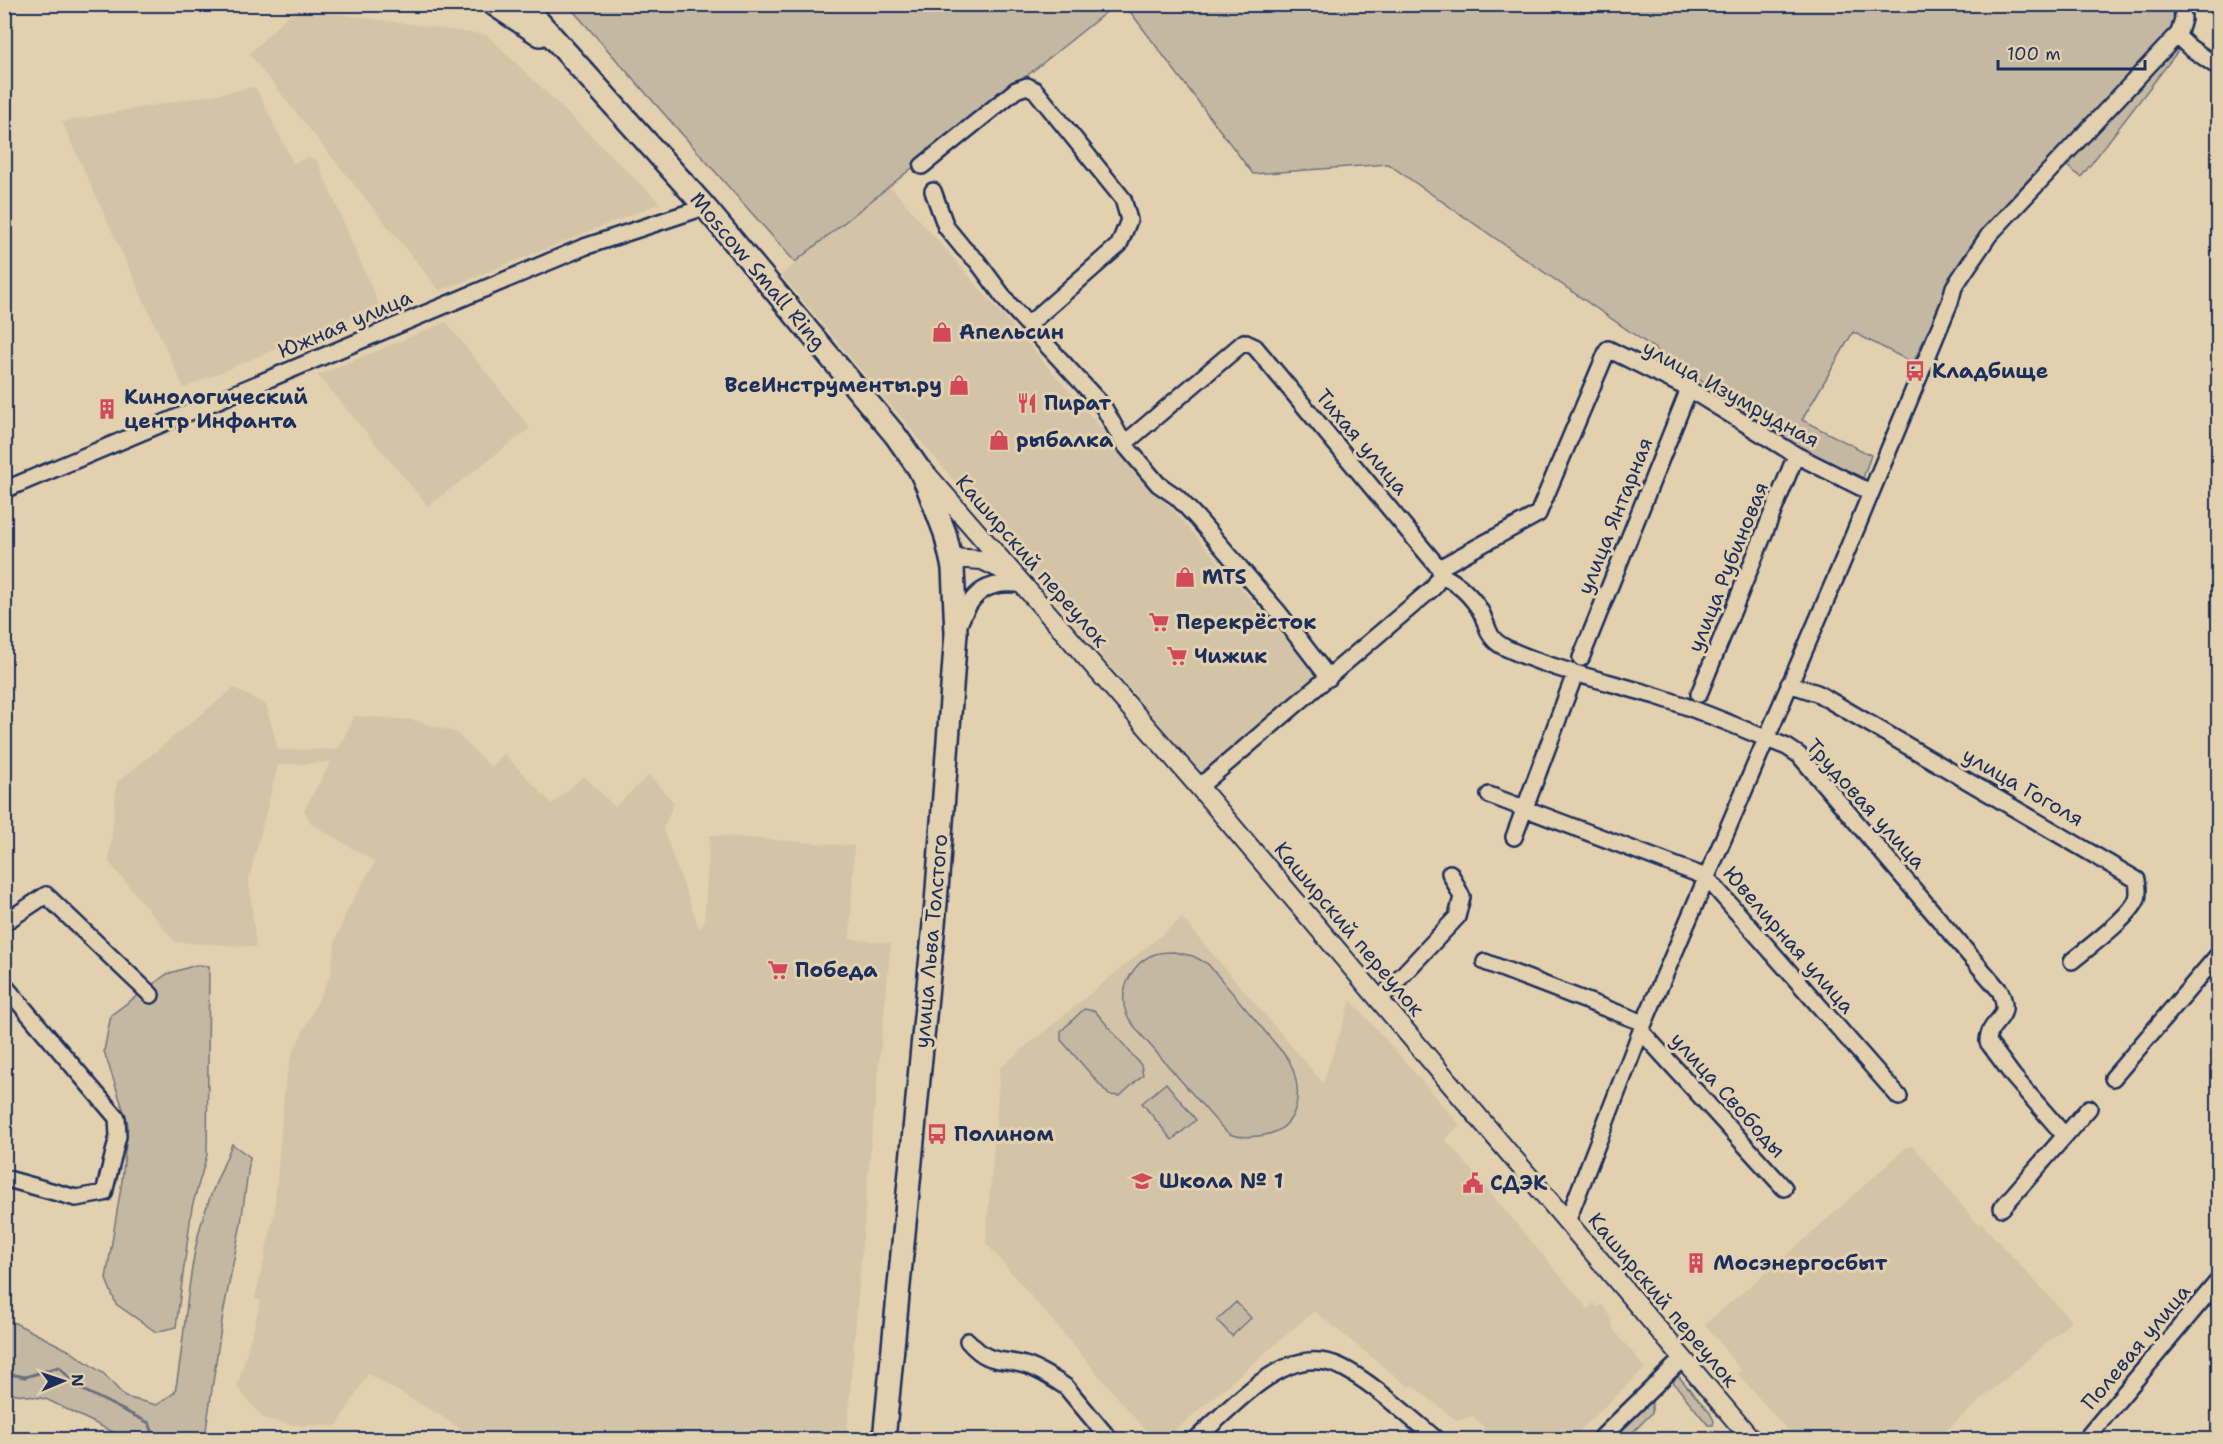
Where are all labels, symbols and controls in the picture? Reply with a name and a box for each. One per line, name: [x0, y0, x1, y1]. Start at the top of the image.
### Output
scale bar: [1998, 33, 2145, 71]
text: 100 m: [2007, 42, 2061, 66]
street label: Moscow Small Ring: [684, 186, 832, 356]
street label: Южная улица: [274, 283, 416, 365]
place label: Апельсин: [959, 318, 1064, 346]
shop icon: Апельсин: [930, 320, 954, 344]
street label: улица Изумрудная: [1638, 334, 1824, 454]
place label: Кладбище: [1932, 357, 2048, 385]
bus stop icon: Кладбище: [1903, 359, 1927, 383]
place label: ВсеИнструменты.ру: [724, 371, 942, 399]
shop icon: ВсеИнструменты.ру: [947, 373, 971, 397]
place label: Кинологический центр Инфанта: [124, 383, 308, 435]
street label: Тихая улица: [1309, 383, 1415, 501]
place label: Пират: [1044, 389, 1112, 417]
restaurant icon: Пират: [1015, 391, 1039, 415]
building icon: Кинологический центр Инфанта: [95, 397, 119, 421]
place label: рыбалка: [1016, 426, 1114, 454]
shop icon: рыбалка: [987, 428, 1011, 452]
street label: улица Янтарная: [1571, 433, 1659, 599]
street label: Каширский переулок: [949, 469, 1115, 653]
street label: улица Рубиновая: [1681, 478, 1775, 656]
place label: MTS: [1202, 563, 1247, 591]
shop icon: MTS: [1173, 565, 1197, 589]
place label: Перекрёсток: [1176, 608, 1316, 636]
supermarket icon: Перекрёсток: [1147, 610, 1171, 634]
place label: Чижик: [1194, 642, 1267, 670]
supermarket icon: Чижик: [1165, 644, 1189, 668]
street label: Трудовая улица: [1800, 733, 1932, 875]
street label: улица Гоголя: [1957, 741, 2089, 833]
street label: улица Льва Толстого: [908, 833, 954, 1049]
street label: Каширский переулок: [1268, 836, 1430, 1022]
street label: Ювелирная улица: [1717, 860, 1861, 1020]
place label: Победа: [795, 956, 878, 984]
supermarket icon: Победа: [766, 958, 790, 982]
street label: улица Свободы: [1664, 1026, 1792, 1164]
place label: Полином: [954, 1120, 1054, 1148]
bus stop icon: Полином: [925, 1122, 949, 1146]
place label: Школа № 1: [1159, 1167, 1283, 1195]
school or university icon: Школа № 1: [1130, 1169, 1154, 1193]
place label: СДЭК: [1490, 1169, 1548, 1197]
public building icon: СДЭК: [1461, 1171, 1485, 1195]
street label: Каширский переулок: [1582, 1207, 1744, 1393]
place label: Мосэнергосбыт: [1713, 1249, 1888, 1277]
building icon: Мосэнергосбыт: [1684, 1251, 1708, 1275]
street label: Полевая улица: [2075, 1278, 2197, 1416]
north arrow: [33, 1351, 93, 1411]
text: N: [67, 1374, 88, 1387]

